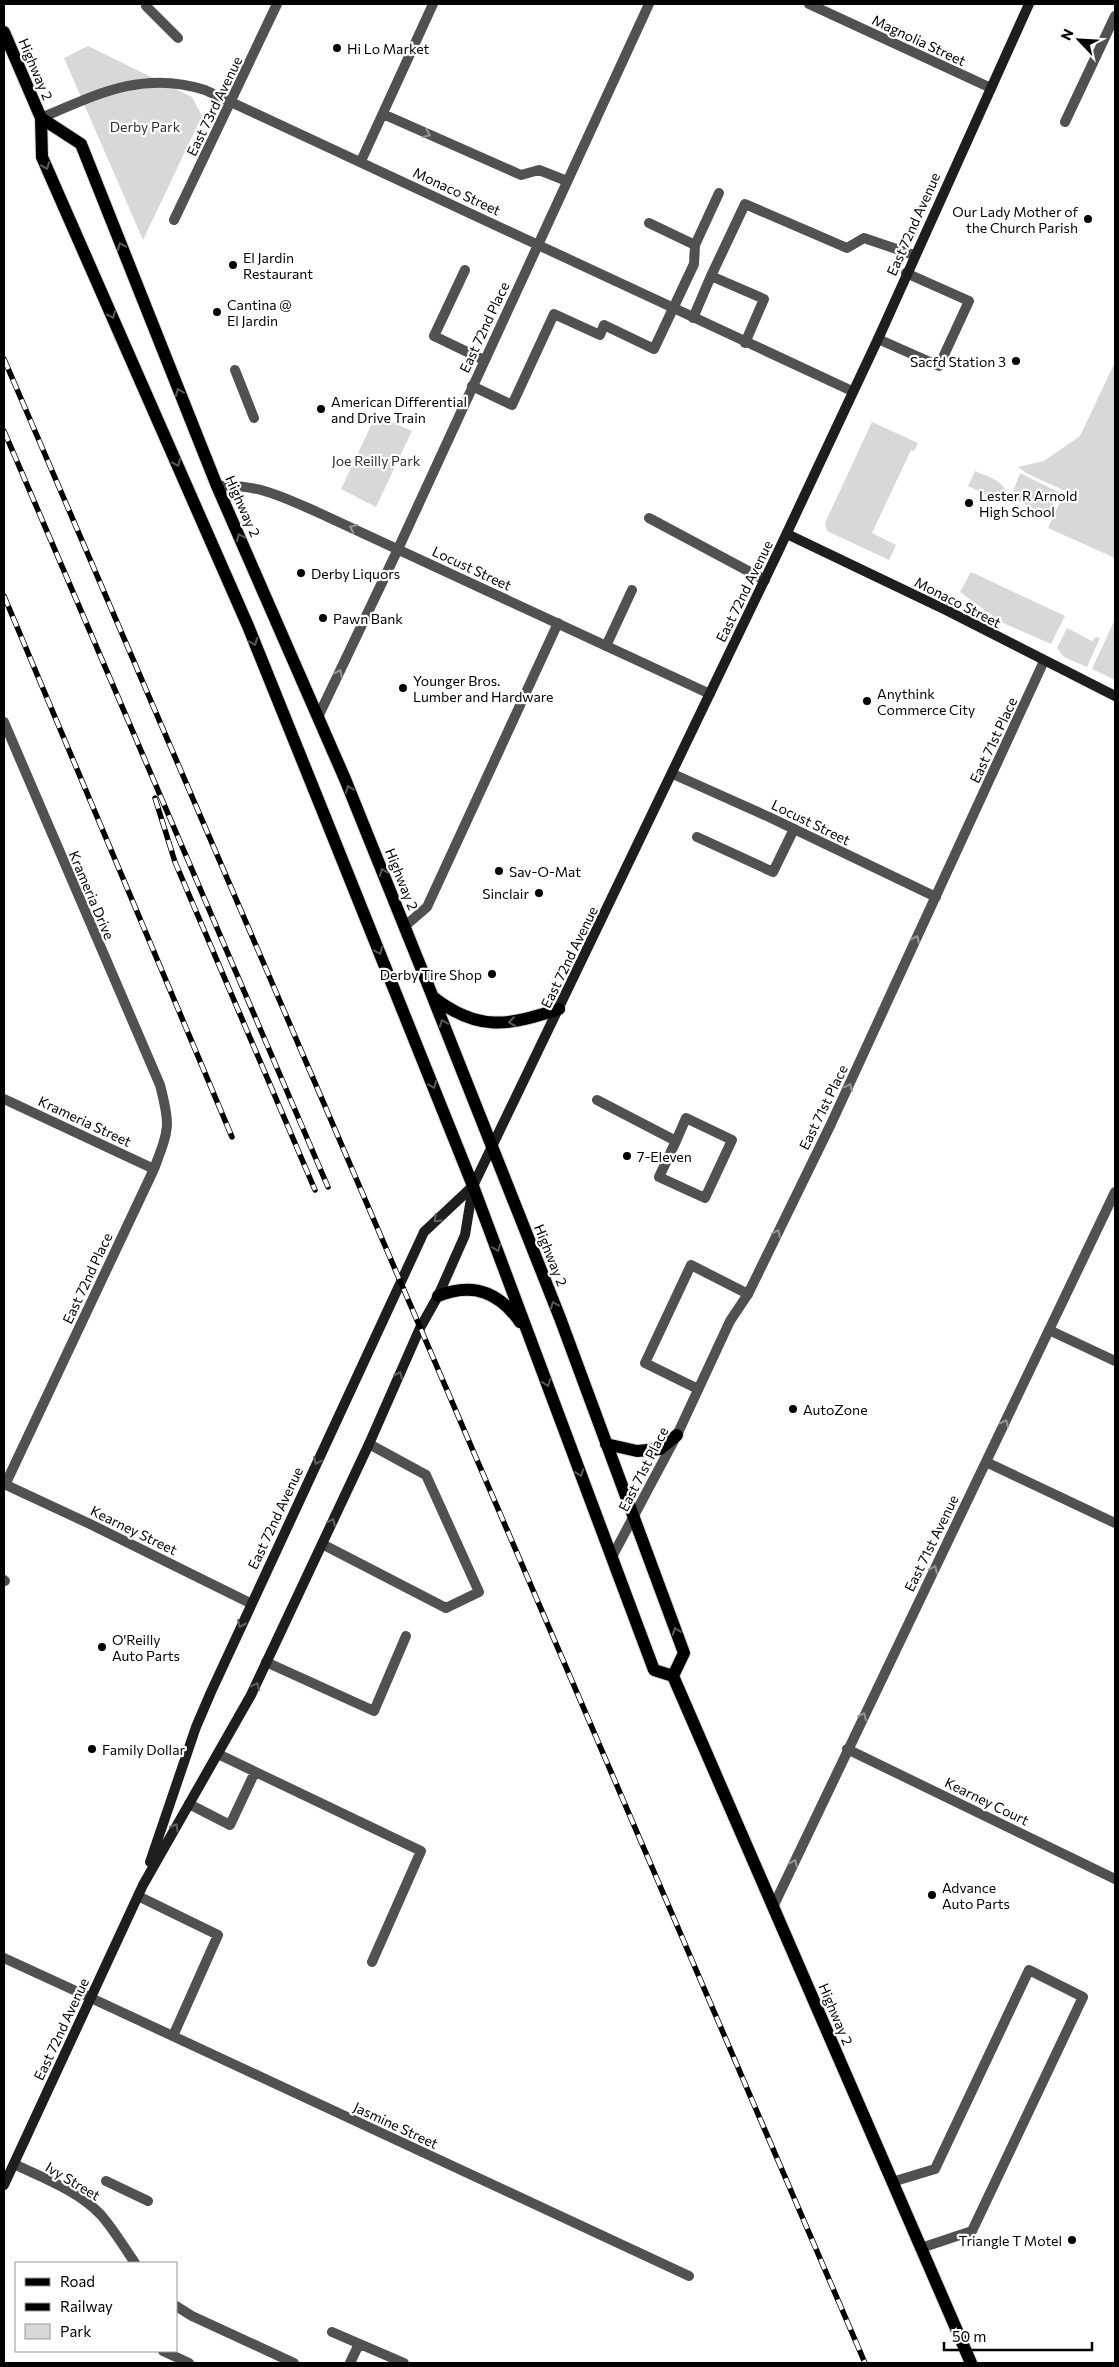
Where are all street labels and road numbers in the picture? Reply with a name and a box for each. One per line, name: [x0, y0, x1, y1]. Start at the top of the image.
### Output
street label: Magnolia Street: [870, 11, 969, 69]
street label: Highway 2: [15, 36, 57, 103]
street label: East 73rd Avenue: [183, 53, 245, 159]
street label: Monaco Street: [411, 163, 504, 219]
street label: East 72nd Avenue: [883, 170, 943, 278]
street label: East 72nd Place: [456, 279, 512, 375]
street label: Highway 2: [222, 473, 264, 540]
street label: East 72nd Avenue: [712, 537, 776, 645]
street label: Locust Street: [430, 542, 515, 594]
street label: Monaco Street: [912, 573, 1004, 631]
street label: East 71st Place: [966, 694, 1020, 786]
street label: Locust Street: [769, 796, 853, 848]
street label: Highway 2: [382, 845, 422, 913]
street label: Krameria Drive: [66, 848, 118, 942]
street label: East 72nd Avenue: [537, 903, 601, 1011]
street label: East 71st Place: [795, 1062, 851, 1152]
street label: Krameria Street: [36, 1092, 134, 1150]
street label: Highway 2: [531, 1221, 571, 1289]
street label: East 72nd Place: [59, 1230, 115, 1326]
street label: East 71st Place: [614, 1424, 672, 1514]
street label: East 72nd Avenue: [244, 1464, 306, 1572]
street label: East 71st Avenue: [900, 1492, 962, 1594]
street label: Kearney Street: [88, 1502, 180, 1558]
street label: Kearney Court: [942, 1773, 1032, 1829]
street label: East 72nd Avenue: [30, 1975, 92, 2083]
street label: Highway 2: [815, 1981, 857, 2048]
street label: Jasmine Street: [351, 2098, 441, 2152]
street label: Ivy Street: [43, 2158, 104, 2204]

